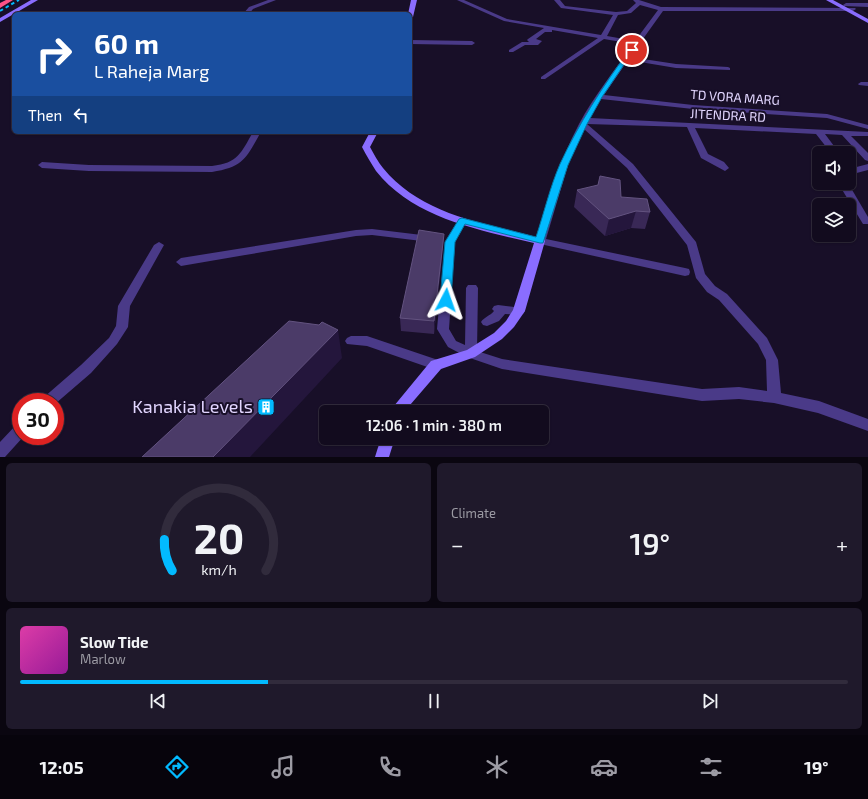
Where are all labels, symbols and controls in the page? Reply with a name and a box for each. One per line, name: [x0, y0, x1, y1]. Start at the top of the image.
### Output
text: 60 m: [94, 26, 159, 60]
icon: right: [28, 28, 80, 80]
pin: [615, 33, 649, 67]
icon: arrive: [621, 39, 643, 61]
text: L Raheja Marg: [94, 60, 209, 82]
street label: TD VORA MARG: [690, 86, 780, 108]
icon: left: [70, 104, 92, 126]
street label: JITENDRA RD: [690, 105, 766, 125]
text: Then: [28, 106, 62, 124]
map controls: [812, 146, 856, 242]
button: sound: [812, 146, 856, 190]
button: layers: [812, 198, 856, 242]
position arrow: [425, 279, 467, 321]
speed limit sign: 30: [12, 393, 64, 445]
place label: Kanakia Levels: [132, 395, 253, 417]
building icon: Kanakia Levels: [256, 397, 276, 417]
text: 12:06 · 1 min · 380 m: [366, 416, 502, 434]
text: Climate: [451, 505, 496, 521]
text: 20: [193, 511, 244, 561]
text: 19°: [630, 525, 670, 561]
text: −: [451, 531, 464, 557]
text: +: [836, 531, 848, 557]
text: km/h: [201, 560, 236, 577]
text: Slow Tide: [80, 633, 148, 651]
text: Marlow: [80, 651, 126, 667]
icon: previous: [147, 690, 169, 712]
icon: pause: [423, 690, 445, 712]
icon: next: [699, 690, 721, 712]
icon: directions: [163, 753, 191, 781]
icon: music: [269, 753, 297, 781]
icon: phone: [376, 753, 404, 781]
icon: climate: [483, 753, 511, 781]
icon: car: [590, 753, 618, 781]
icon: filters: [697, 753, 725, 781]
text: 12:05: [39, 756, 84, 778]
text: 19°: [804, 756, 829, 778]

